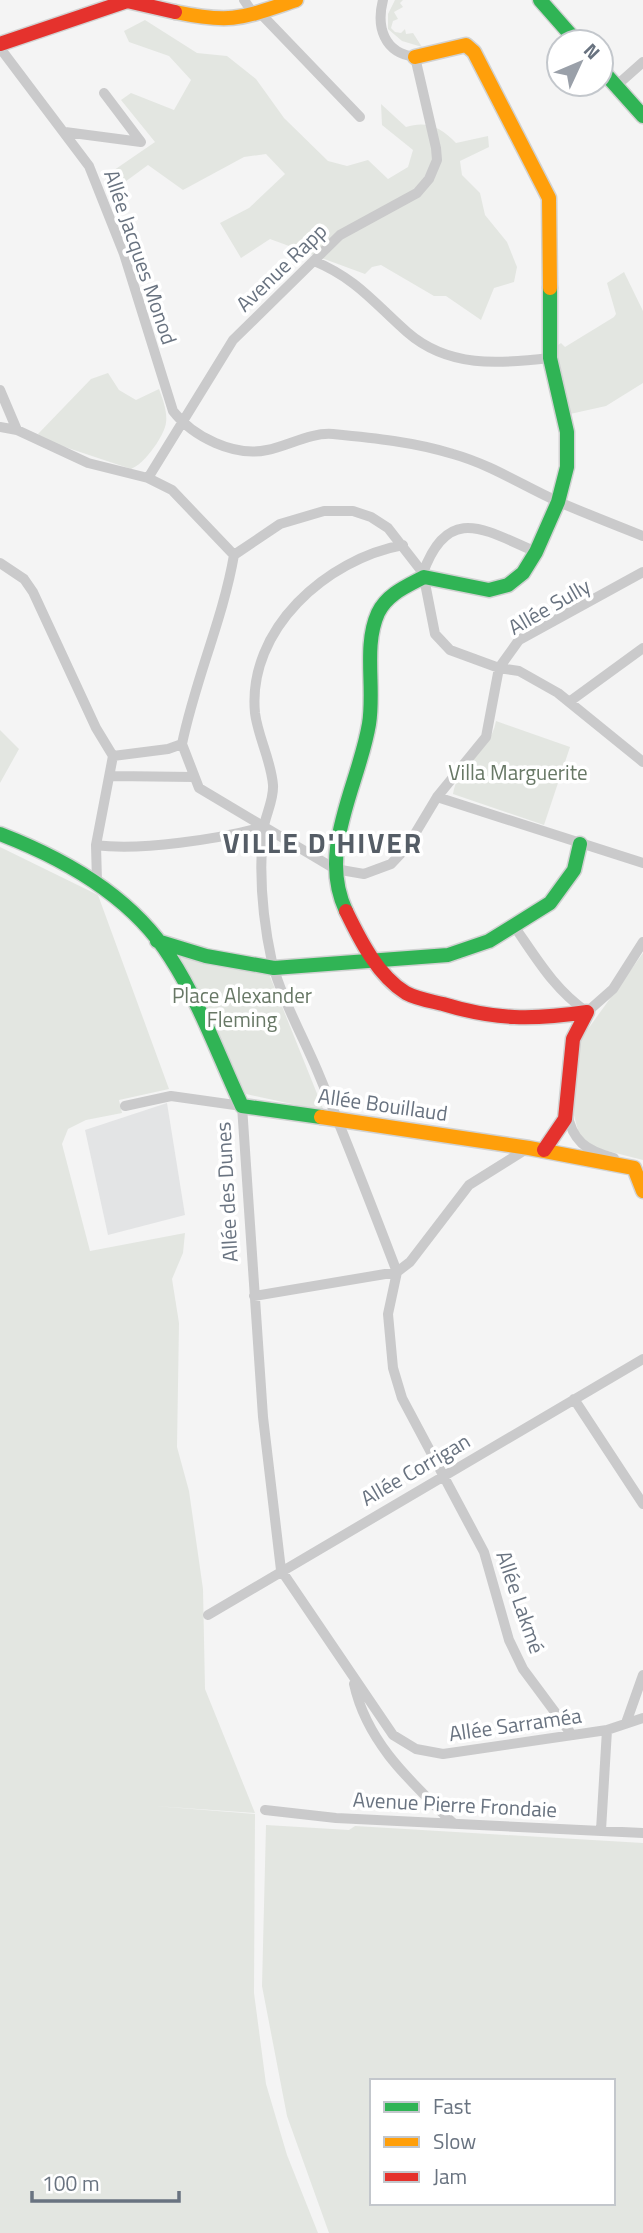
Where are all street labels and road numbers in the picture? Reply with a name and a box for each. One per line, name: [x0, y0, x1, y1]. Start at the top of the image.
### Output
street label: Allée Jacques Monod: [96, 165, 186, 349]
street label: Avenue Rapp: [228, 215, 334, 319]
street label: Allée Sully: [502, 570, 596, 642]
street label: Allée Bouillaud: [316, 1079, 450, 1129]
street label: Allée des Dunes: [206, 1121, 246, 1263]
street label: Allée Corrigan: [354, 1425, 476, 1513]
street label: Allée Lakmé: [488, 1546, 554, 1658]
street label: Allée Sarraméa: [447, 1699, 584, 1749]
street label: Avenue Pierre Frondaie: [352, 1783, 558, 1825]

